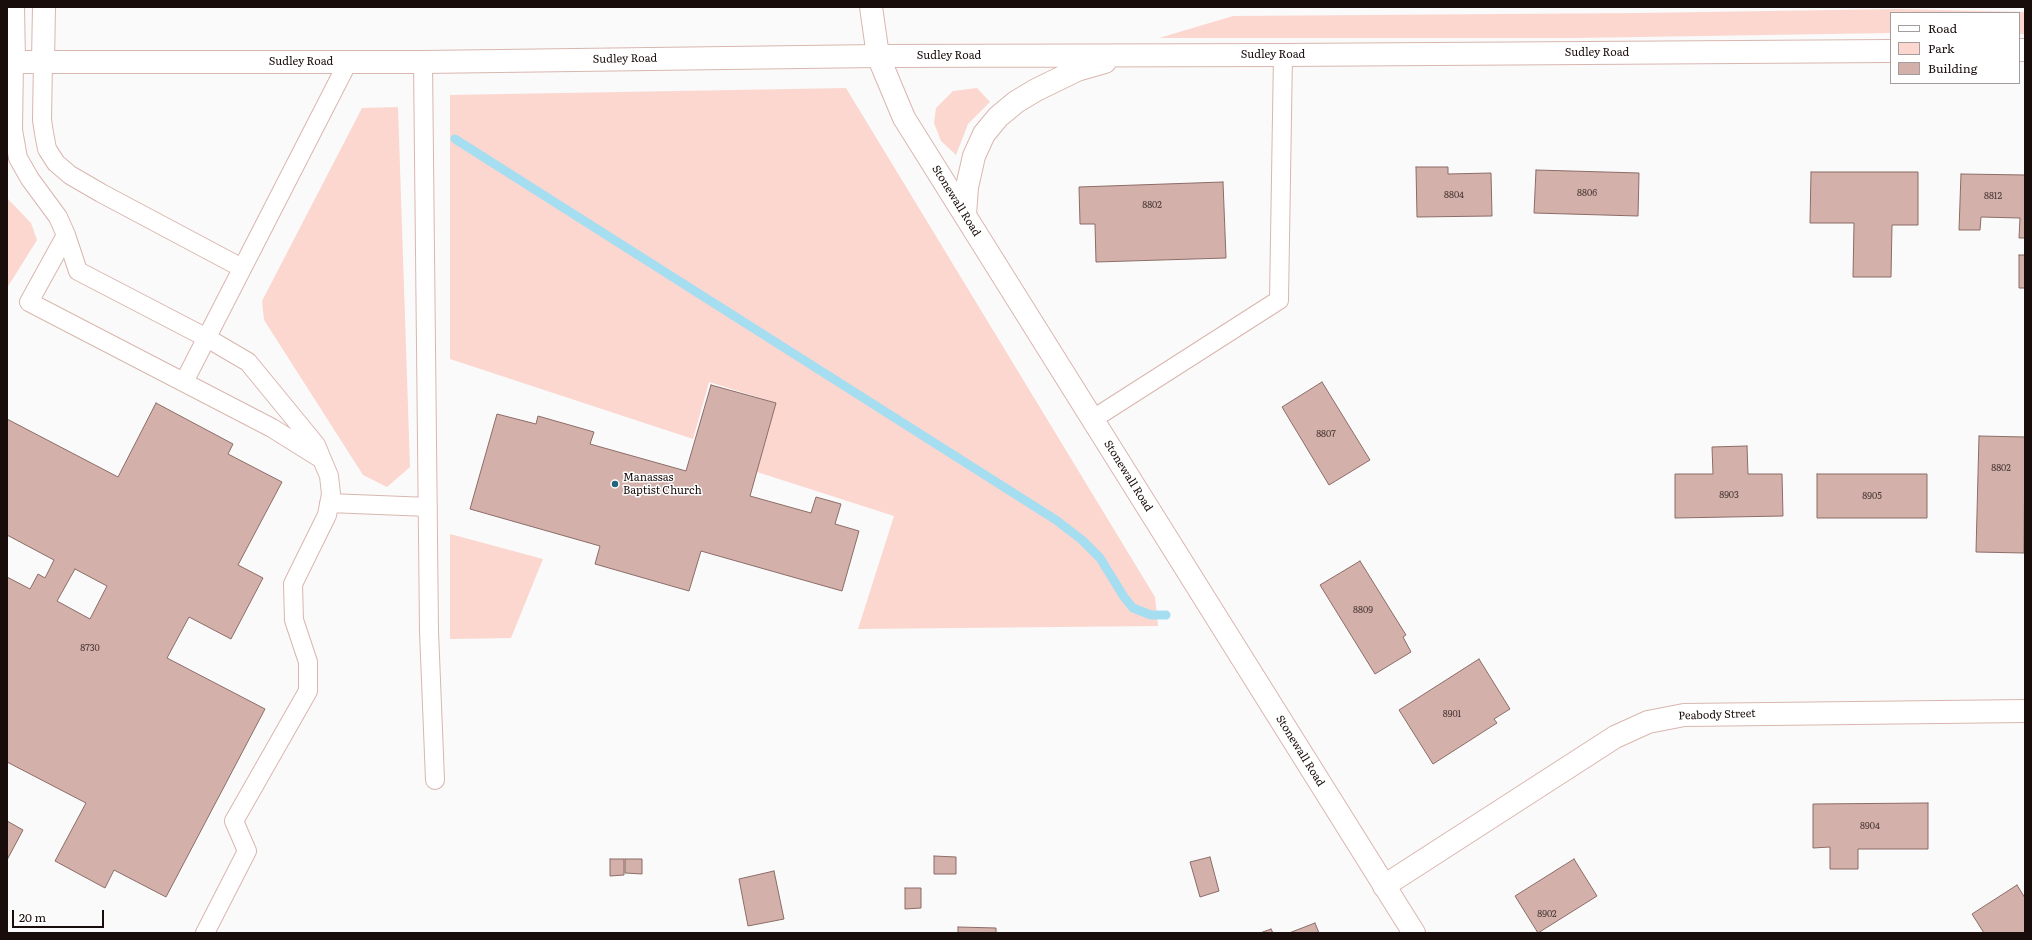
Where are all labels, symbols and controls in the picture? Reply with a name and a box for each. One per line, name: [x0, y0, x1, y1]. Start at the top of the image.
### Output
legend: [1890, 12, 2020, 84]
text: Road: [1928, 19, 1957, 37]
text: Park: [1928, 39, 1954, 57]
street label: Sudley Road: [1565, 46, 1629, 60]
street label: Sudley Road: [1241, 48, 1305, 62]
street label: Sudley Road: [917, 49, 981, 63]
street label: Sudley Road: [593, 52, 657, 66]
street label: Sudley Road: [269, 55, 333, 69]
text: Building: [1928, 59, 1977, 77]
street label: Stonewall Road: [929, 163, 983, 239]
house number: 8806: [1577, 188, 1597, 198]
house number: 8804: [1444, 190, 1464, 200]
house number: 8812: [1984, 191, 2002, 201]
house number: 8802: [1142, 200, 1162, 210]
house number: 8807: [1316, 429, 1336, 439]
street label: Stonewall Road: [1101, 438, 1155, 514]
house number: 8802: [1991, 463, 2011, 473]
place label: Manassas Baptist Church: [623, 471, 702, 497]
marker: Manassas Baptist Church: [610, 479, 620, 489]
house number: 8903: [1719, 490, 1739, 500]
house number: 8905: [1862, 491, 1882, 501]
house number: 8809: [1353, 605, 1373, 615]
house number: 8730: [80, 643, 100, 653]
street label: Peabody Street: [1678, 707, 1756, 723]
house number: 8901: [1443, 709, 1461, 719]
street label: Stonewall Road: [1273, 713, 1327, 789]
house number: 8904: [1860, 821, 1880, 831]
scale bar: [14, 902, 106, 928]
text: 20 m: [19, 908, 46, 926]
house number: 8902: [1537, 909, 1557, 919]

